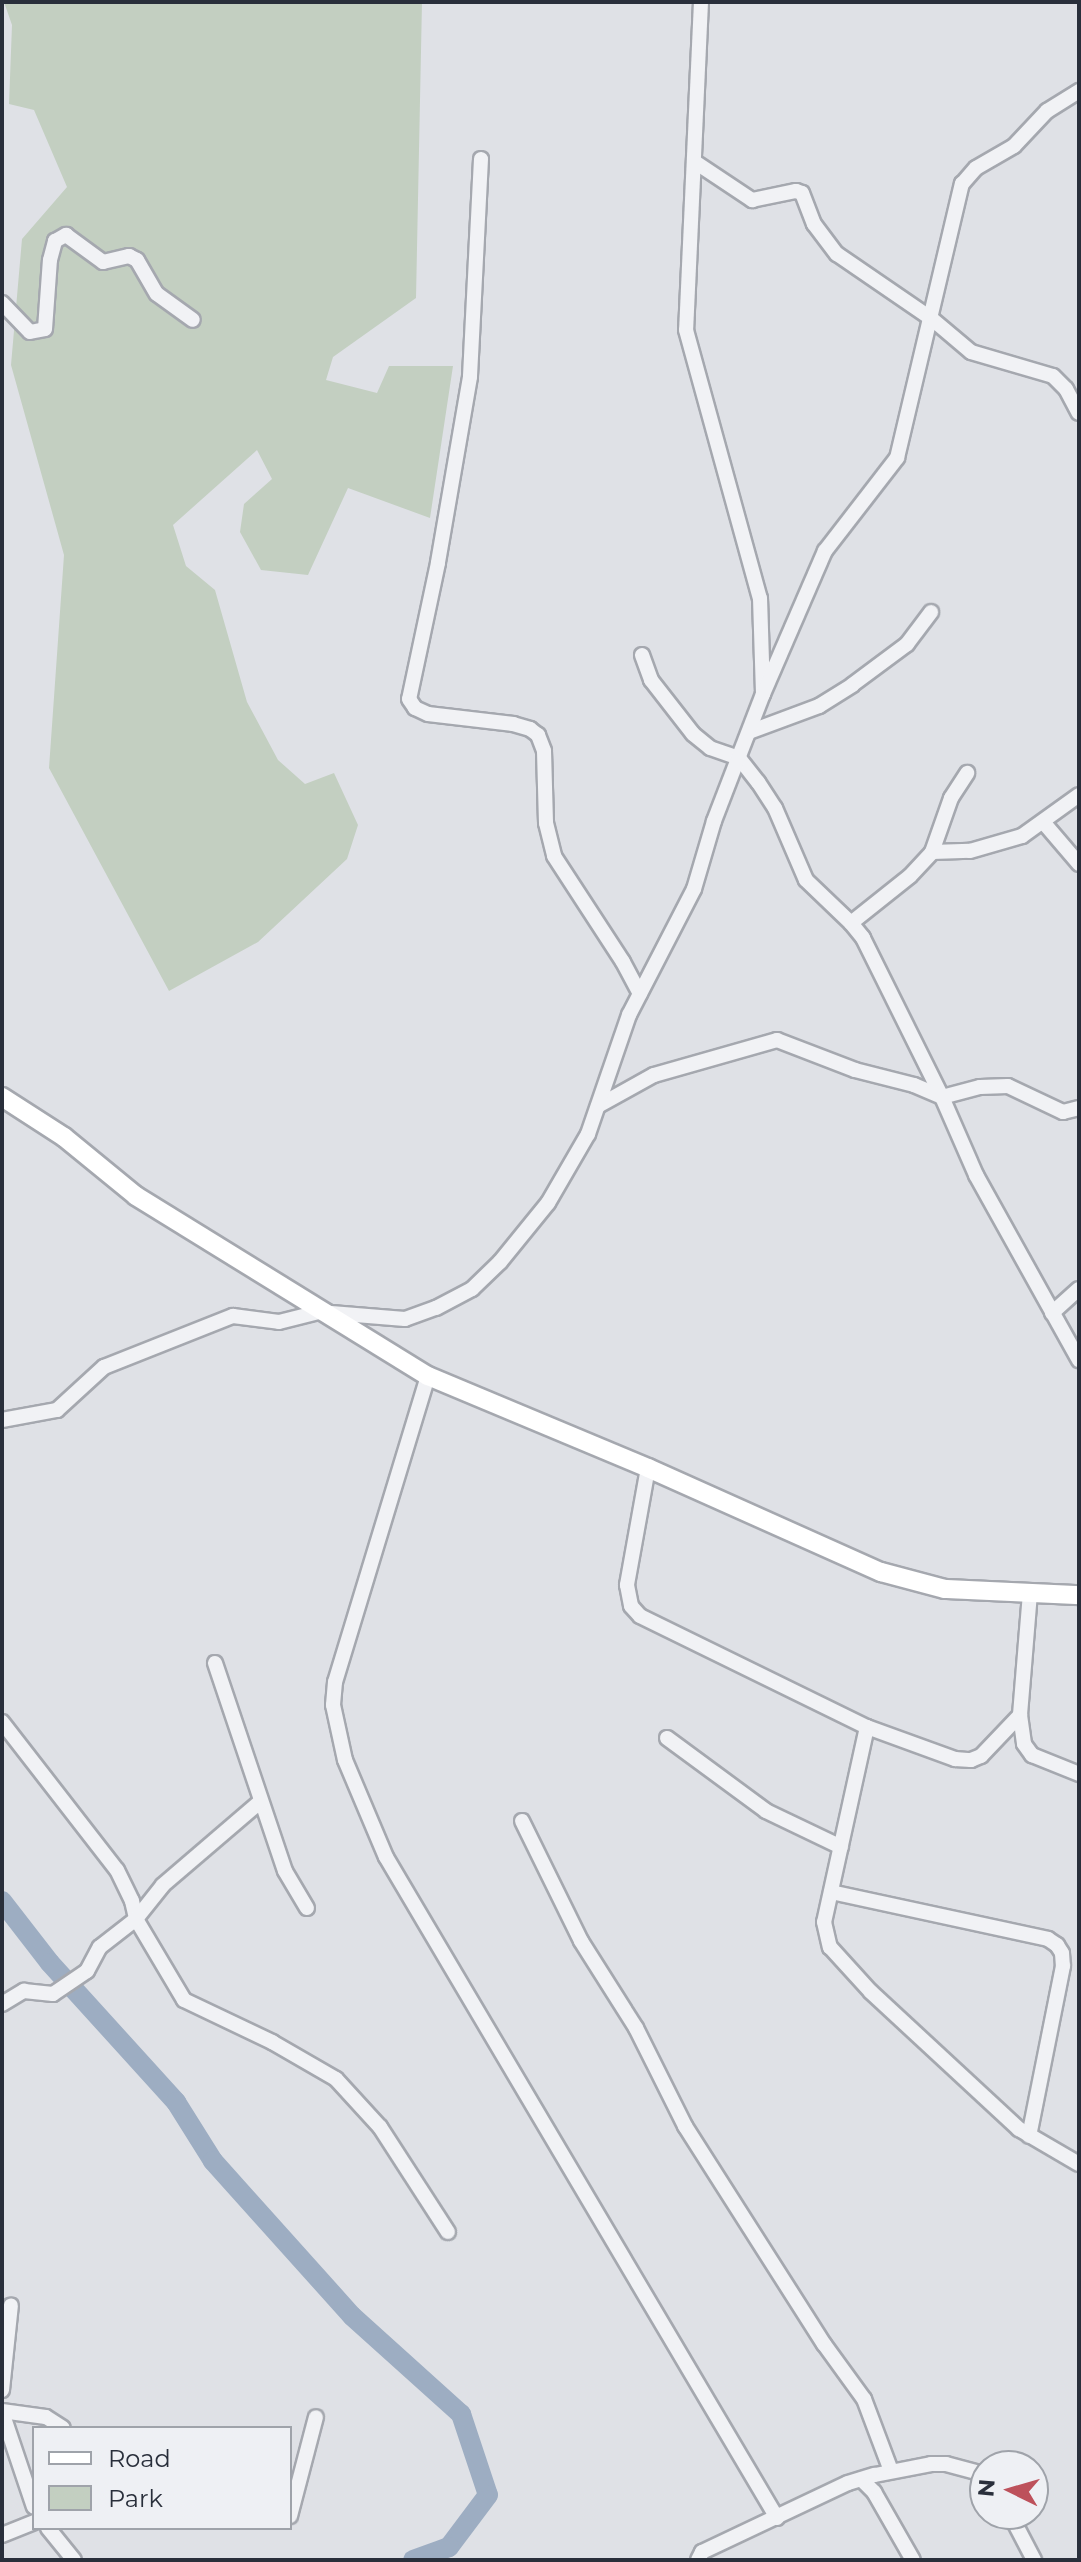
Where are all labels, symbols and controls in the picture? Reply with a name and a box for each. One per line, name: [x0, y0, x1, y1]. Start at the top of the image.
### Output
legend: [32, 2426, 292, 2530]
text: Road: [108, 2444, 171, 2473]
north arrow: [969, 2450, 1049, 2530]
text: N: [972, 2478, 1001, 2498]
text: Park: [108, 2484, 163, 2513]

